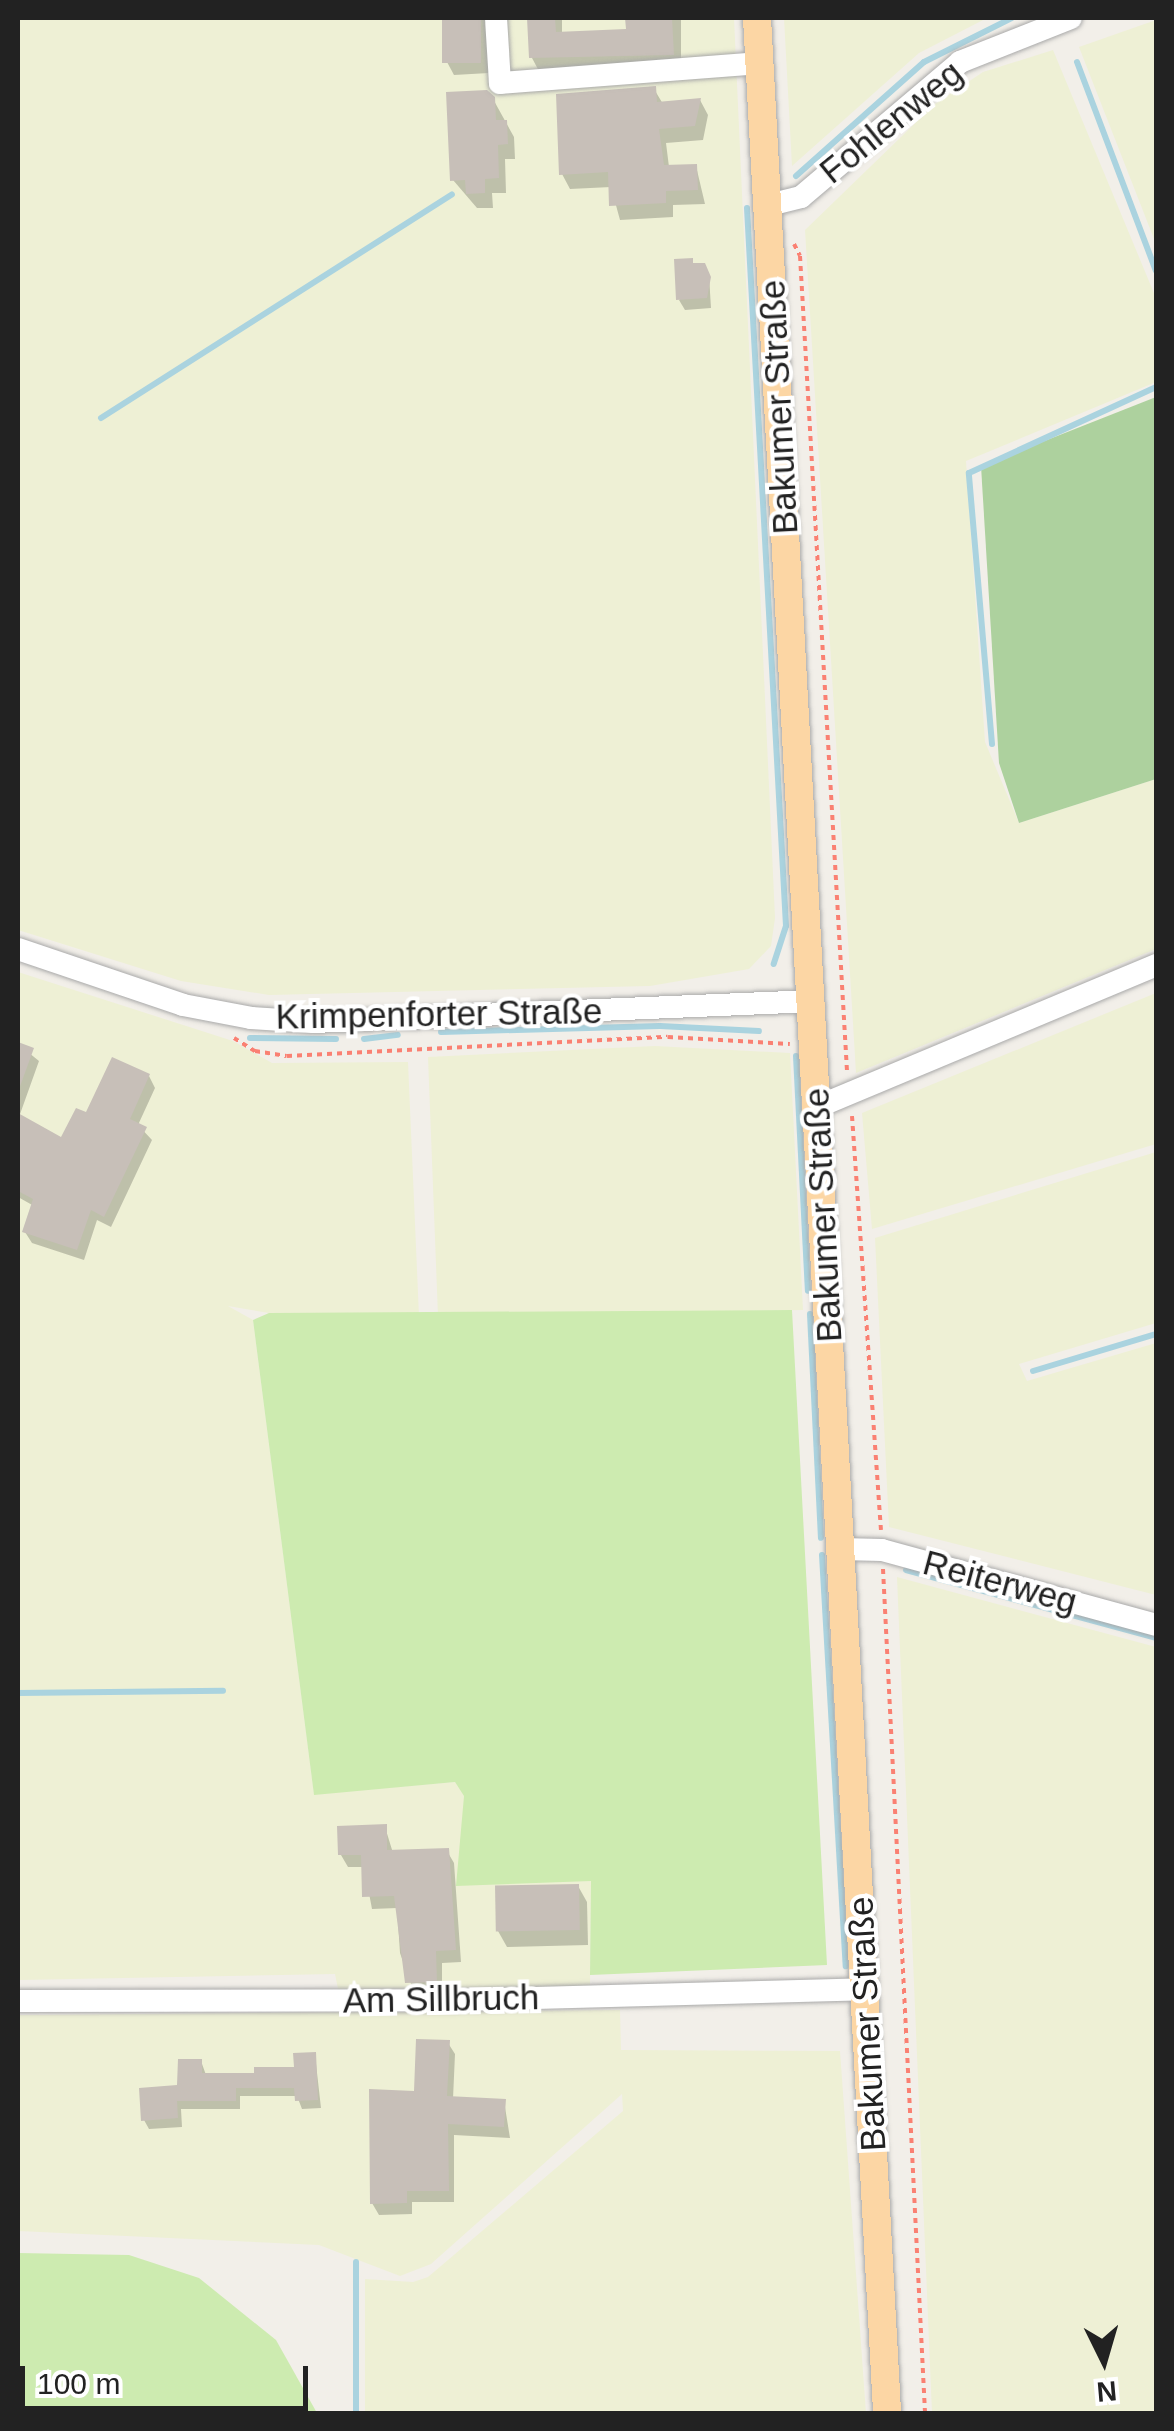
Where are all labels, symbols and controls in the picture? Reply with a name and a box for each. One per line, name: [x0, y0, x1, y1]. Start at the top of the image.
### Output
street label: Fohlenweg: [811, 52, 971, 192]
street label: Bakumer Straße: [751, 279, 807, 535]
street label: Krimpenforter Straße: [275, 990, 603, 1038]
street label: Bakumer Straße: [795, 1087, 851, 1343]
street label: Reiterweg: [918, 1541, 1082, 1623]
street label: Bakumer Straße: [839, 1896, 895, 2152]
street label: Am Sillbruch: [342, 1976, 540, 2022]
north arrow: [1054, 2311, 1154, 2411]
scale bar: [25, 2346, 312, 2408]
text: 100 m: [37, 2367, 120, 2400]
text: N: [1095, 2375, 1118, 2408]

